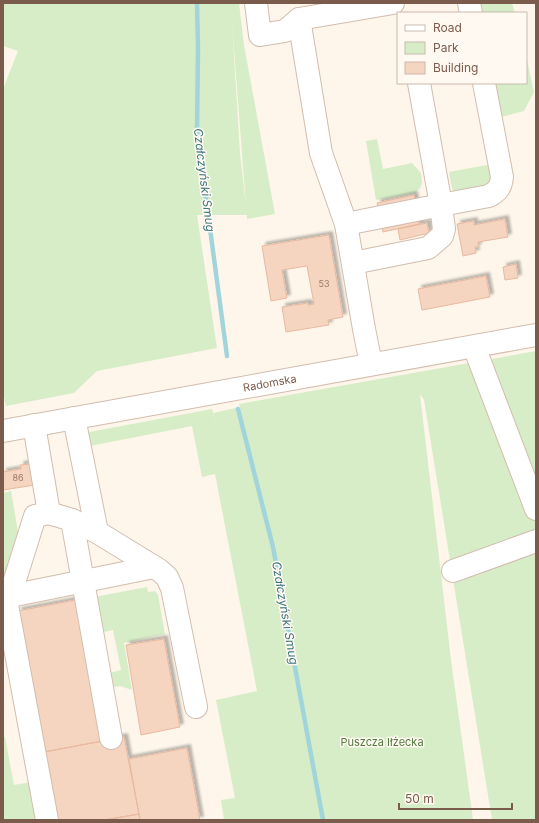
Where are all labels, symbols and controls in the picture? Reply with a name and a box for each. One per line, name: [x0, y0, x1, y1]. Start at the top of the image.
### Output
legend: [397, 12, 527, 84]
text: Road: [433, 20, 462, 35]
text: Park: [433, 40, 459, 55]
text: Building: [433, 60, 478, 75]
water label: Czałczyński Smug: [191, 127, 218, 233]
house number: 53: [318, 278, 330, 289]
street label: Radomska: [242, 371, 298, 395]
house number: 86: [12, 472, 24, 483]
water label: Czałczyński Smug: [269, 560, 302, 666]
park label: Puszcza Iłżecka: [340, 735, 424, 749]
scale bar: [399, 785, 512, 811]
text: 50 m: [405, 791, 434, 806]

